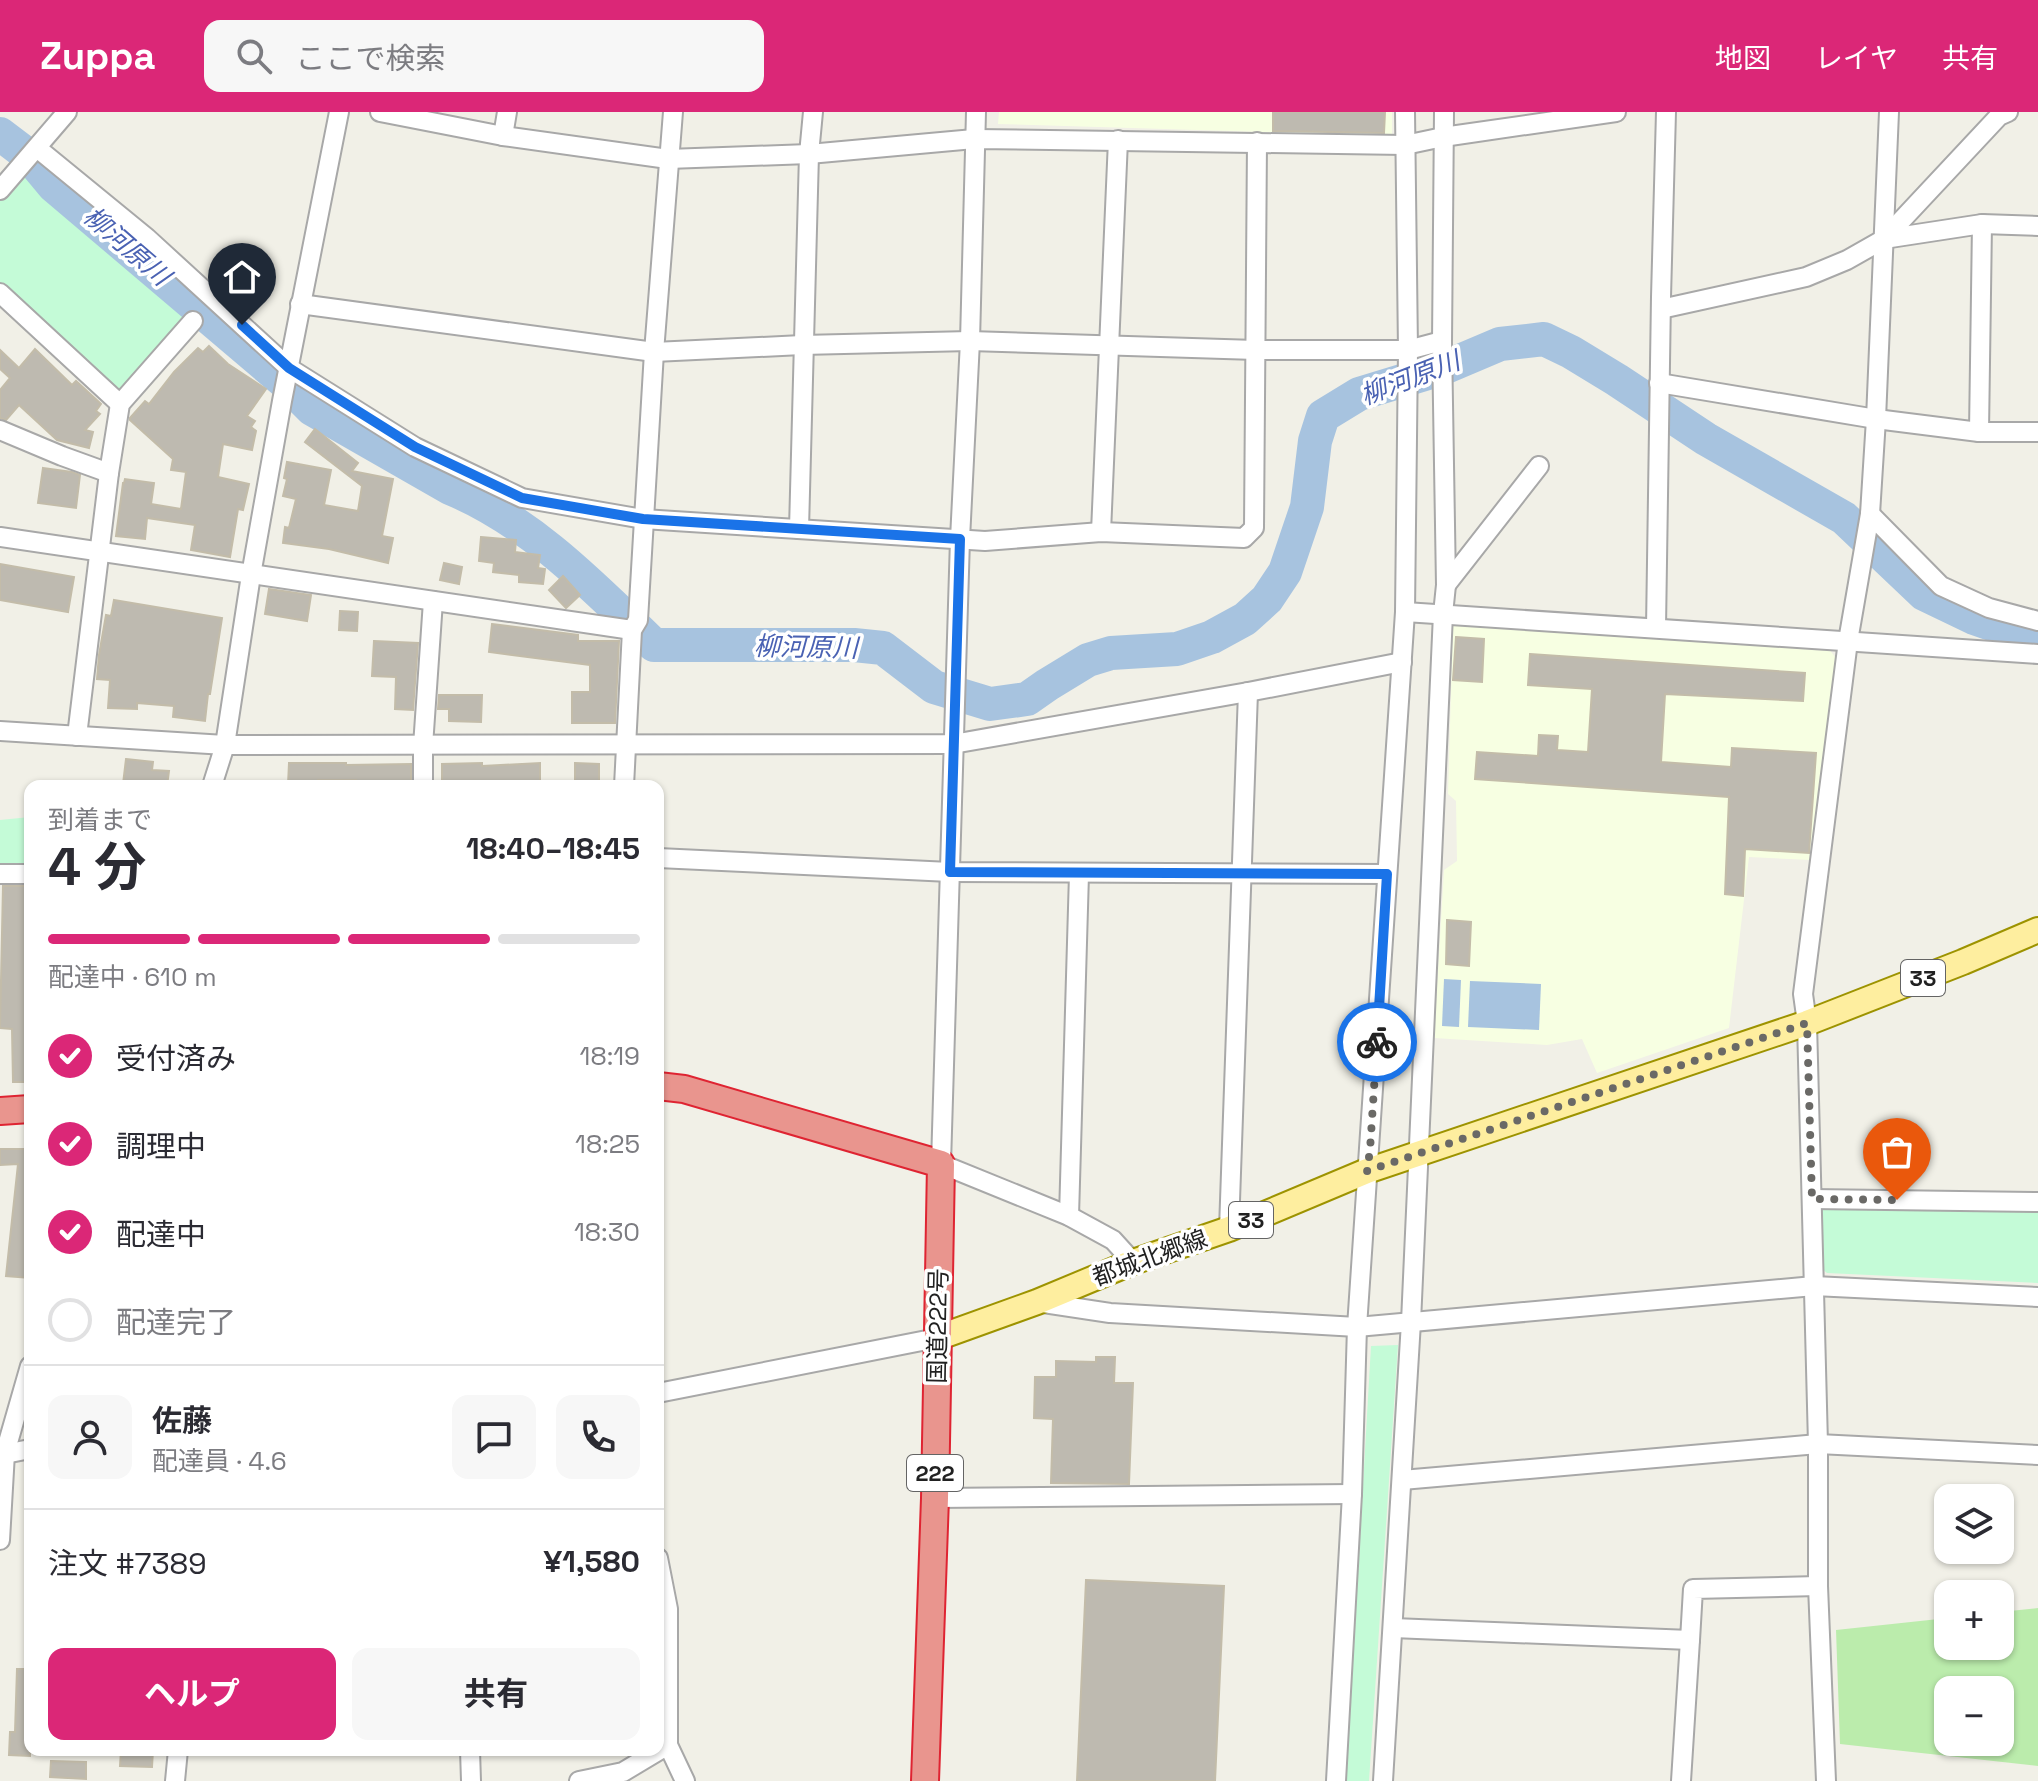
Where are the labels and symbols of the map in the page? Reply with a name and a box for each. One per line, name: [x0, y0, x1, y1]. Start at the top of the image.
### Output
water label: 柳河原川: [77, 199, 180, 295]
pin: [208, 243, 276, 325]
water label: 柳河原川: [1355, 342, 1467, 413]
water label: 柳河原川: [754, 629, 861, 665]
road number: 33: [1901, 960, 1945, 996]
courier: [1337, 1002, 1417, 1082]
pin: [1863, 1118, 1931, 1200]
road number: 33: [1229, 1202, 1273, 1238]
street label: 都城北郷線: [1088, 1222, 1212, 1293]
street label: 国道222号: [921, 1268, 954, 1384]
road number: 222: [907, 1455, 963, 1491]

